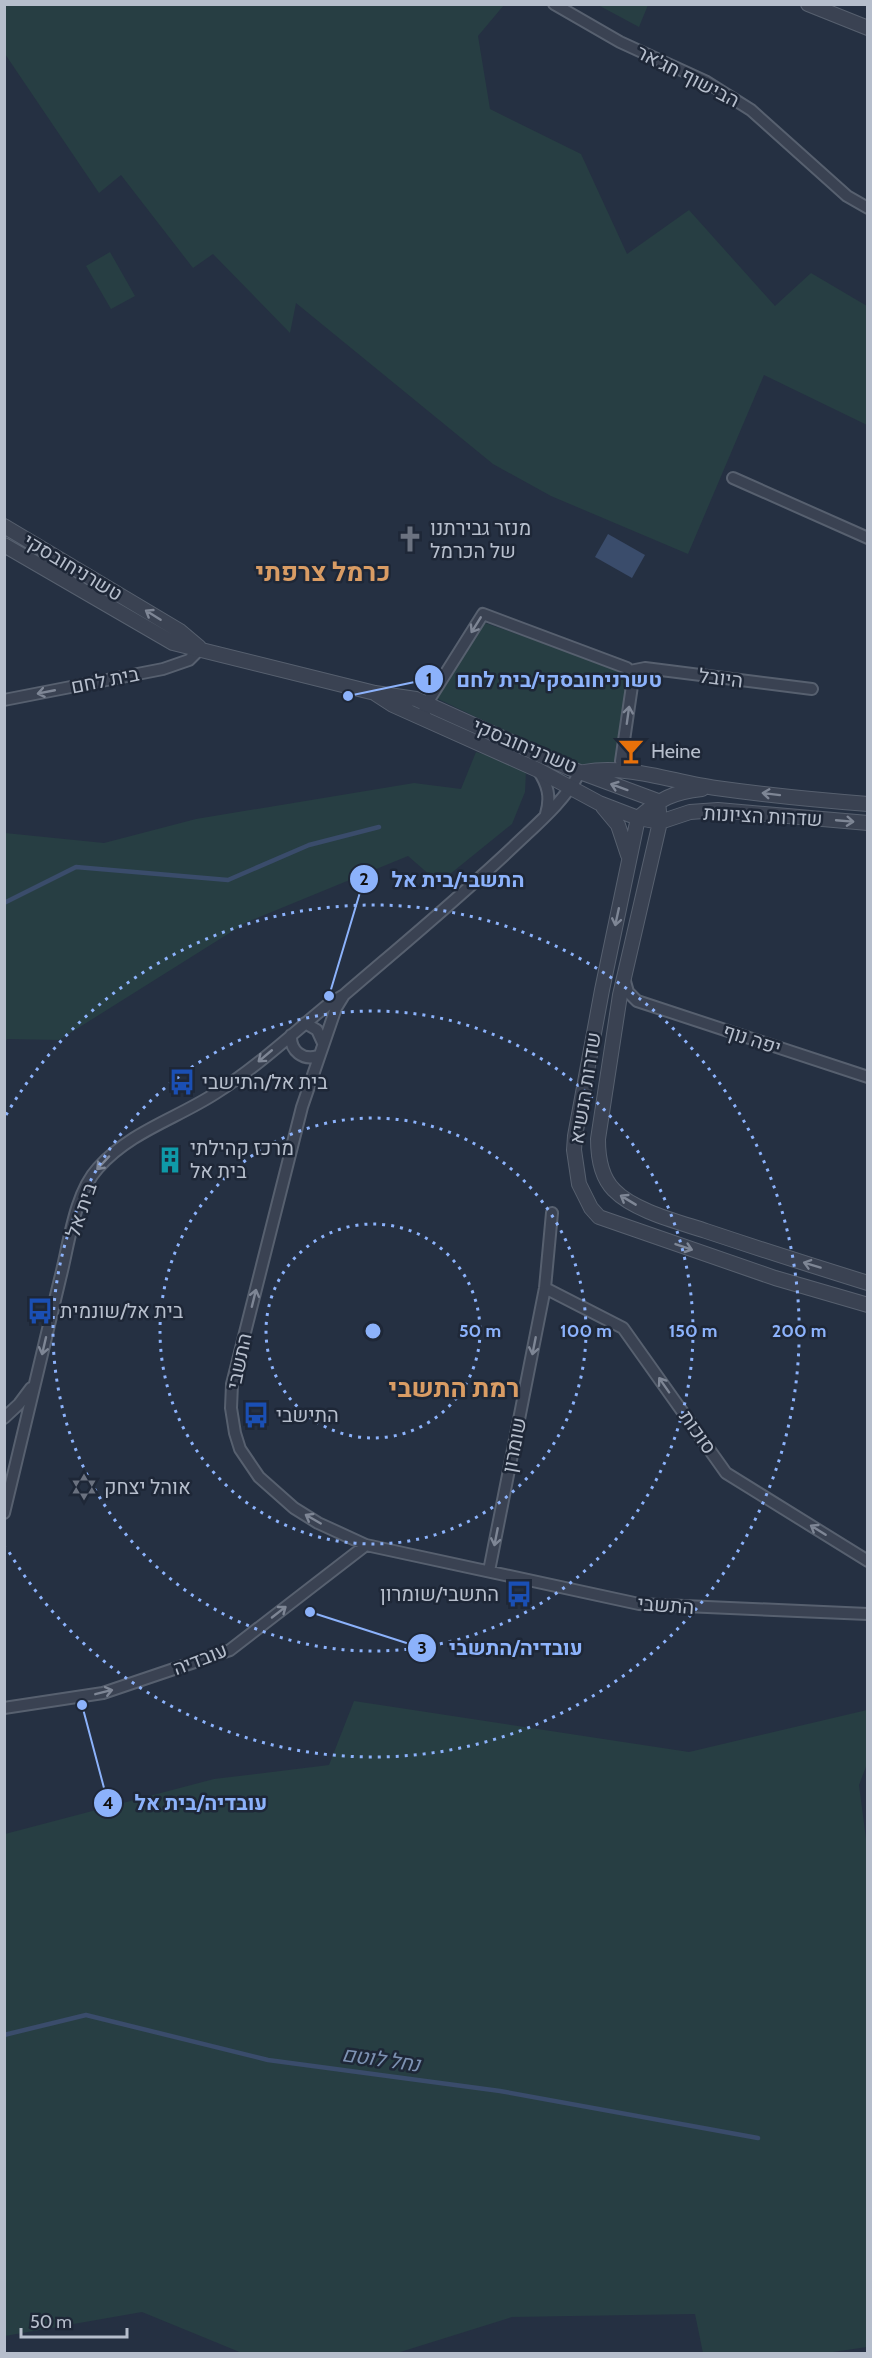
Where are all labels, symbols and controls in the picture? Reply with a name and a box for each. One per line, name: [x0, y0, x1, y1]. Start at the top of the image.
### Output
street label: הבישוף חג'אר: [632, 40, 744, 112]
place label: מנזר גבירתנו של הכרמל: [430, 516, 531, 563]
church icon: מנזר גבירתנו של הכרמל: [395, 524, 425, 554]
street label: טשרניחובסקי: [19, 528, 127, 606]
district label: כרמל צרפתי: [255, 556, 391, 588]
one-way arrow: [145, 608, 162, 620]
one-way arrow: [470, 616, 482, 633]
callout: טשרניחובסקי/בית לחם: [414, 660, 673, 699]
street label: בית לחם: [69, 662, 141, 698]
street label: היובל: [697, 663, 745, 693]
text: טשרניחובסקי/בית לחם: [456, 667, 662, 692]
text: 1: [426, 668, 432, 690]
one-way arrow: [37, 687, 56, 698]
one-way arrow: [622, 706, 633, 726]
street label: טשרניחובסקי: [469, 713, 581, 779]
bar icon: Heine: [616, 736, 646, 766]
place label: Heine: [651, 739, 701, 763]
one-way arrow: [610, 780, 629, 791]
one-way arrow: [761, 789, 781, 800]
street label: שדרות הציונות: [703, 801, 823, 831]
one-way arrow: [834, 816, 854, 827]
callout: התשבי/בית אל: [349, 860, 536, 899]
text: התשבי/בית אל: [392, 867, 524, 892]
text: 2: [359, 868, 369, 890]
one-way arrow: [611, 907, 622, 927]
street label: יפה נוף: [720, 1018, 784, 1060]
street label: שדרות הנשיא: [564, 1030, 606, 1146]
one-way arrow: [257, 1050, 273, 1063]
bus stop icon: בית אל/התישבי: [167, 1067, 197, 1097]
place label: בית אל/התישבי: [202, 1070, 328, 1094]
place label: מרכז קהילתי בית אל: [190, 1136, 294, 1183]
building icon: מרכז קהילתי בית אל: [155, 1145, 185, 1175]
one-way arrow: [96, 1155, 110, 1170]
street label: בית אל: [60, 1179, 102, 1241]
one-way arrow: [620, 1194, 637, 1206]
one-way arrow: [674, 1243, 693, 1254]
one-way arrow: [803, 1259, 822, 1270]
one-way arrow: [248, 1289, 260, 1308]
bus stop icon: בית אל/שונמית: [25, 1296, 55, 1326]
place label: בית אל/שונמית: [60, 1299, 184, 1323]
text: 50 m: [459, 1320, 501, 1342]
text: 100 m: [560, 1320, 612, 1342]
text: 150 m: [669, 1320, 717, 1342]
text: 200 m: [772, 1320, 826, 1342]
centre of rings: [363, 1321, 383, 1341]
street label: התשבי: [221, 1331, 257, 1391]
one-way arrow: [528, 1335, 539, 1355]
one-way arrow: [37, 1337, 49, 1356]
district label: רמת התשבי: [389, 1372, 519, 1404]
one-way arrow: [658, 1377, 670, 1393]
bus stop icon: התישבי: [241, 1400, 271, 1430]
place label: התישבי: [276, 1403, 339, 1427]
street label: סוכות: [674, 1406, 722, 1458]
street label: שומרון: [497, 1415, 531, 1475]
synagogue icon: אוהל יצחק: [69, 1472, 99, 1502]
place label: אוהל יצחק: [104, 1475, 191, 1499]
one-way arrow: [305, 1513, 322, 1525]
one-way arrow: [810, 1523, 827, 1535]
one-way arrow: [490, 1527, 501, 1546]
bus stop icon: התשבי/שומרון: [504, 1579, 534, 1609]
place label: התשבי/שומרון: [380, 1582, 499, 1606]
street label: התשבי: [637, 1591, 695, 1619]
one-way arrow: [271, 1606, 287, 1619]
callout: עובדיה/התשבי: [407, 1628, 595, 1667]
text: עובדיה/התשבי: [449, 1635, 583, 1660]
text: 3: [417, 1637, 427, 1659]
street label: עובדיה: [169, 1638, 231, 1680]
one-way arrow: [94, 1686, 113, 1698]
callout: עובדיה/בית אל: [93, 1784, 279, 1823]
text: עובדיה/בית אל: [135, 1790, 267, 1815]
text: 4: [102, 1792, 114, 1814]
water label: נחל לוטם: [340, 2041, 423, 2077]
scale bar: [21, 2301, 128, 2339]
text: 50 m: [30, 2311, 72, 2333]

